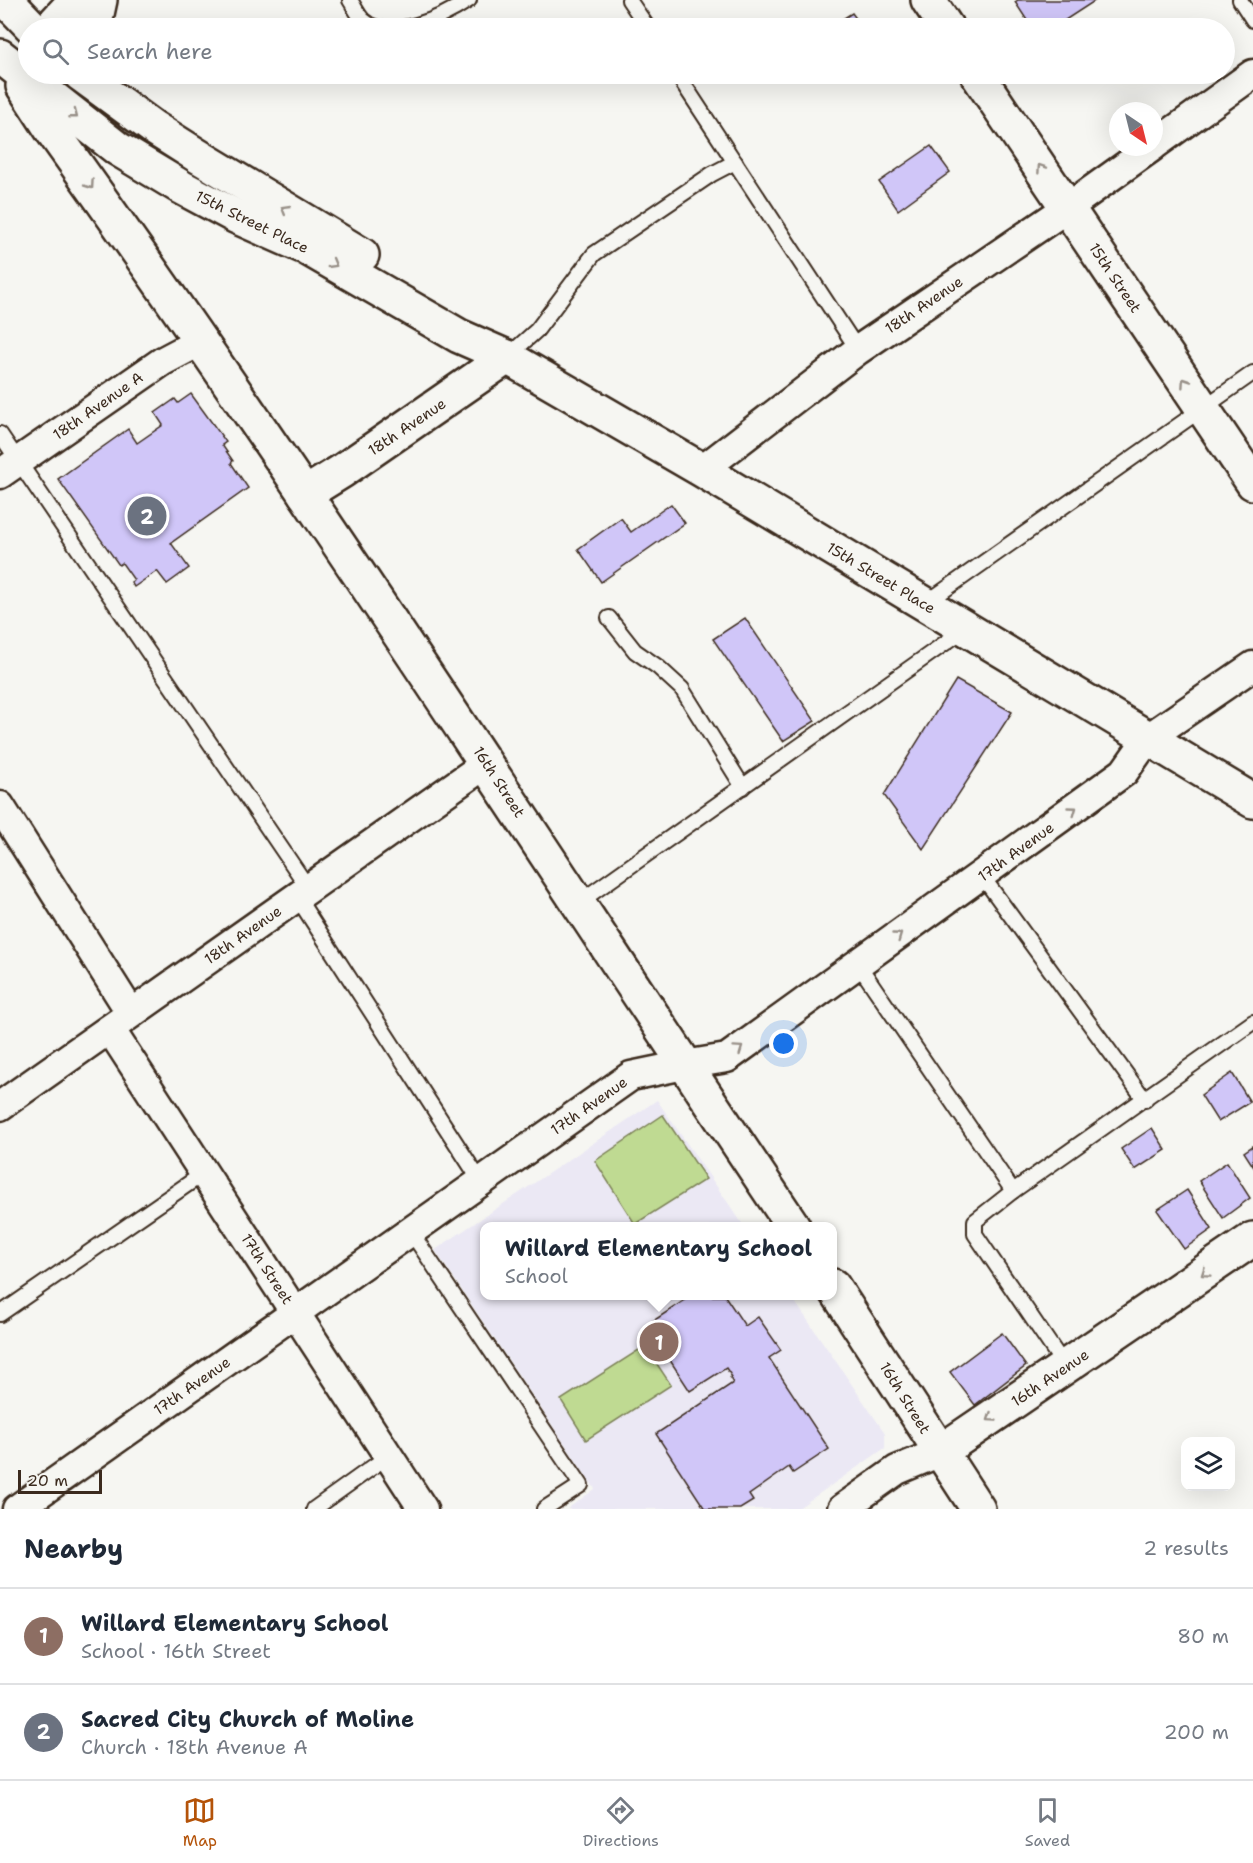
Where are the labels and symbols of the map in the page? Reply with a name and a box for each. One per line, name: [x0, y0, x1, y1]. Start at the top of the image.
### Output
north arrow: [1109, 102, 1163, 156]
one-way arrow: [67, 108, 78, 119]
one-way arrow: [1037, 164, 1048, 175]
one-way arrow: [83, 178, 94, 189]
street label: 15th Street Place: [192, 186, 312, 258]
one-way arrow: [281, 204, 291, 216]
street label: 15th Street: [1084, 239, 1146, 317]
one-way arrow: [327, 256, 338, 268]
street label: 18th Avenue: [881, 272, 967, 338]
street label: 18th Avenue A: [49, 367, 147, 445]
one-way arrow: [1181, 378, 1192, 389]
street label: 18th Avenue: [364, 394, 450, 460]
pin: 2: [128, 494, 166, 538]
street label: 15th Street Place: [823, 538, 939, 618]
street label: 16th Street: [469, 743, 529, 821]
one-way arrow: [1067, 806, 1078, 817]
street label: 17th Avenue: [974, 818, 1058, 886]
street label: 18th Avenue: [200, 901, 286, 969]
one-way arrow: [892, 932, 903, 943]
your location: [769, 1029, 798, 1058]
one-way arrow: [733, 1045, 744, 1056]
street label: 17th Avenue: [547, 1072, 631, 1140]
street label: 17th Street: [237, 1230, 297, 1308]
one-way arrow: [1200, 1266, 1211, 1277]
pin: 1: [640, 1320, 678, 1364]
street label: 16th Avenue: [1007, 1345, 1093, 1411]
street label: 17th Avenue: [150, 1352, 234, 1420]
street label: 16th Street: [875, 1358, 935, 1438]
one-way arrow: [987, 1410, 998, 1421]
scale bar: [18, 1467, 102, 1494]

